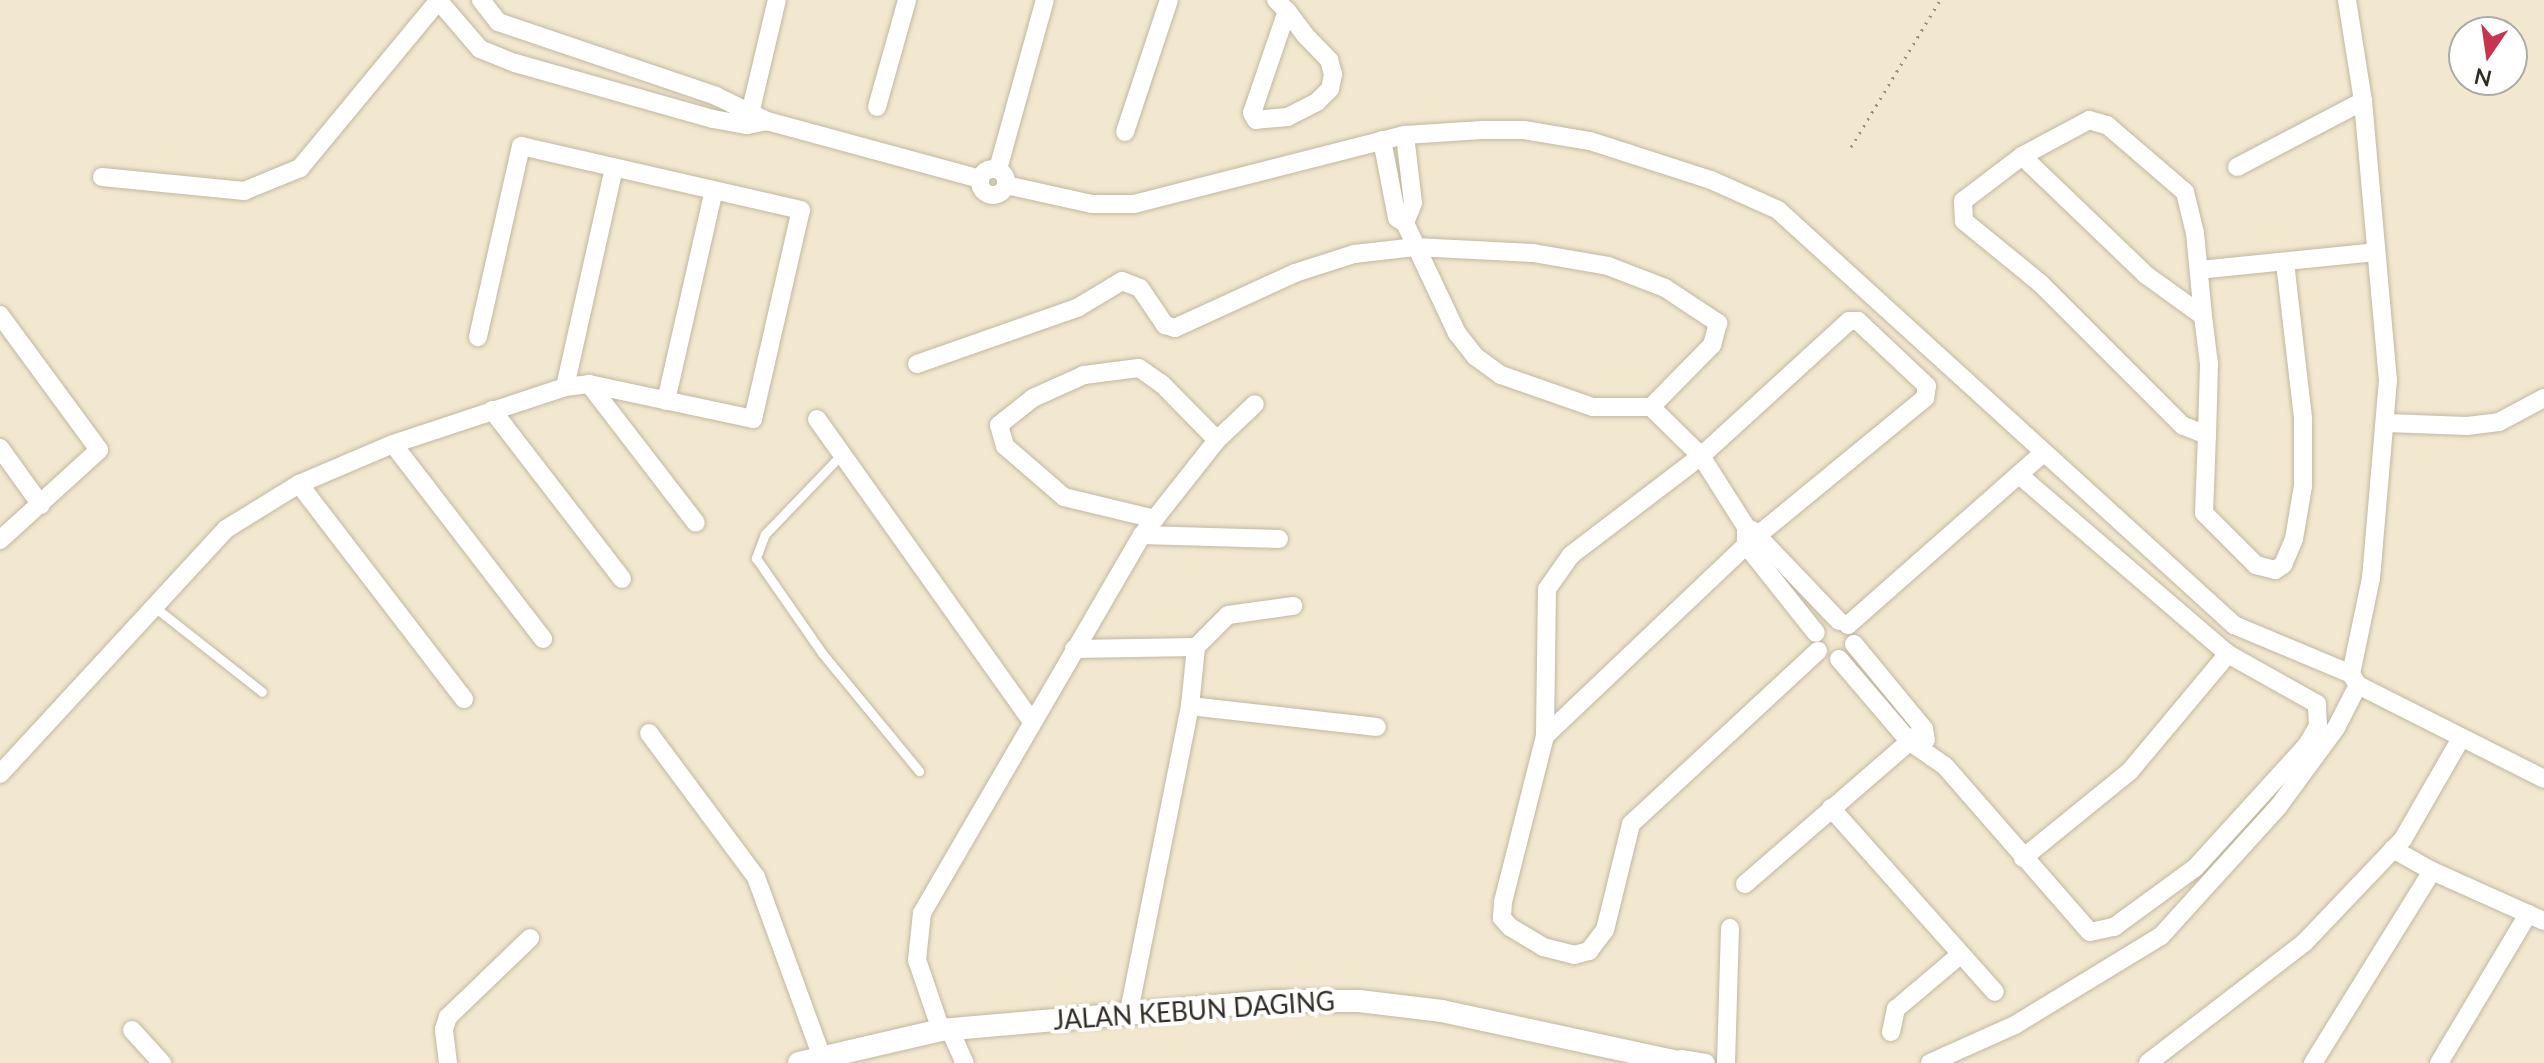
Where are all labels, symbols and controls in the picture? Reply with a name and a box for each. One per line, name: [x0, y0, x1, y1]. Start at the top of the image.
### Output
north arrow: [2448, 16, 2528, 96]
text: N: [2472, 63, 2494, 93]
street label: JALAN KEBUN DAGING: [1052, 986, 1336, 1036]

